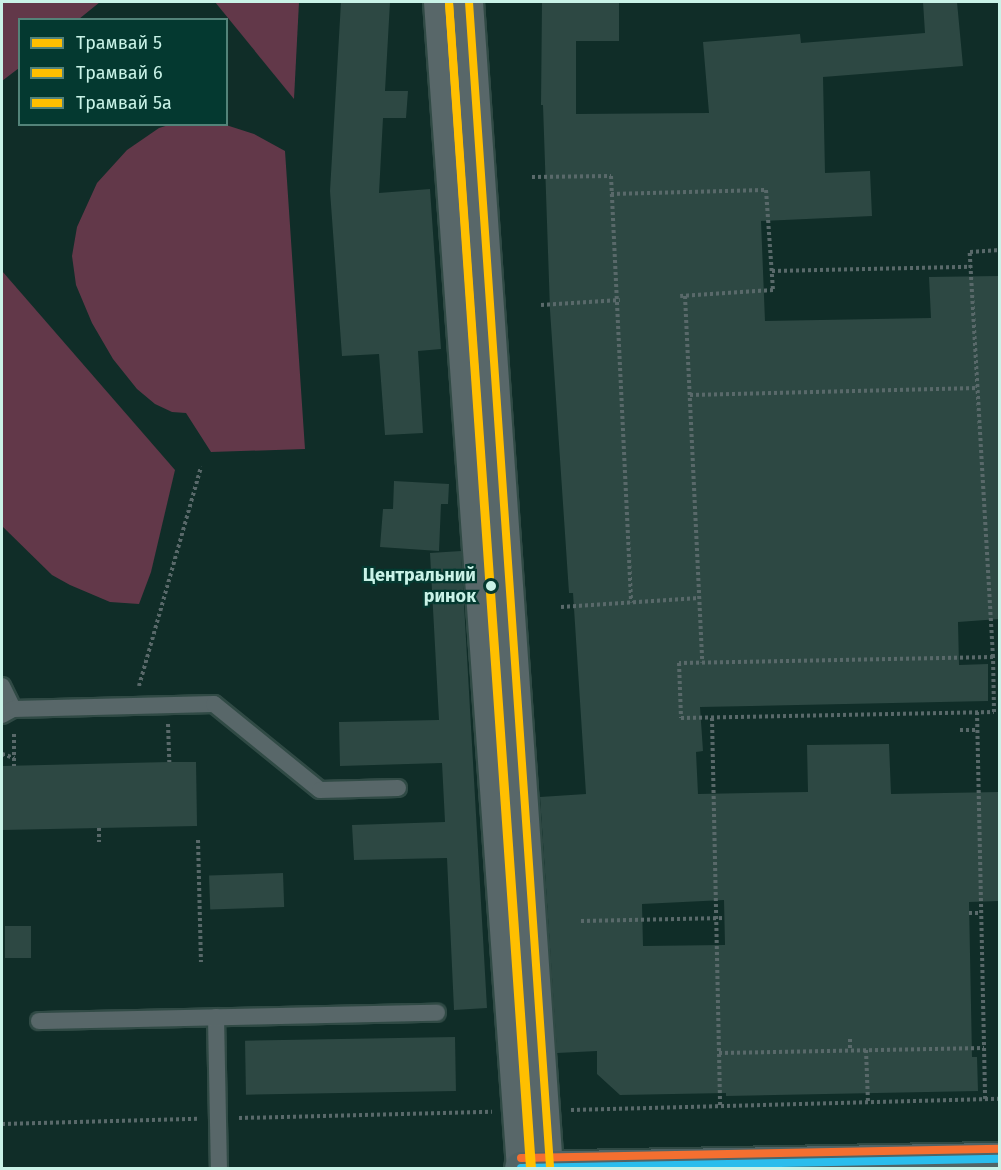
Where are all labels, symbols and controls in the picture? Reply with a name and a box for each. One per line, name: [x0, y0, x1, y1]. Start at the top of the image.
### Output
legend: [18, 18, 228, 126]
text: Трамвай 5: [76, 32, 162, 54]
text: Трамвай 6: [76, 62, 163, 84]
text: Трамвай 5а: [76, 92, 172, 114]
place label: Центральний ринок: [363, 565, 476, 608]
marker: Центральний ринок: [481, 576, 501, 596]

